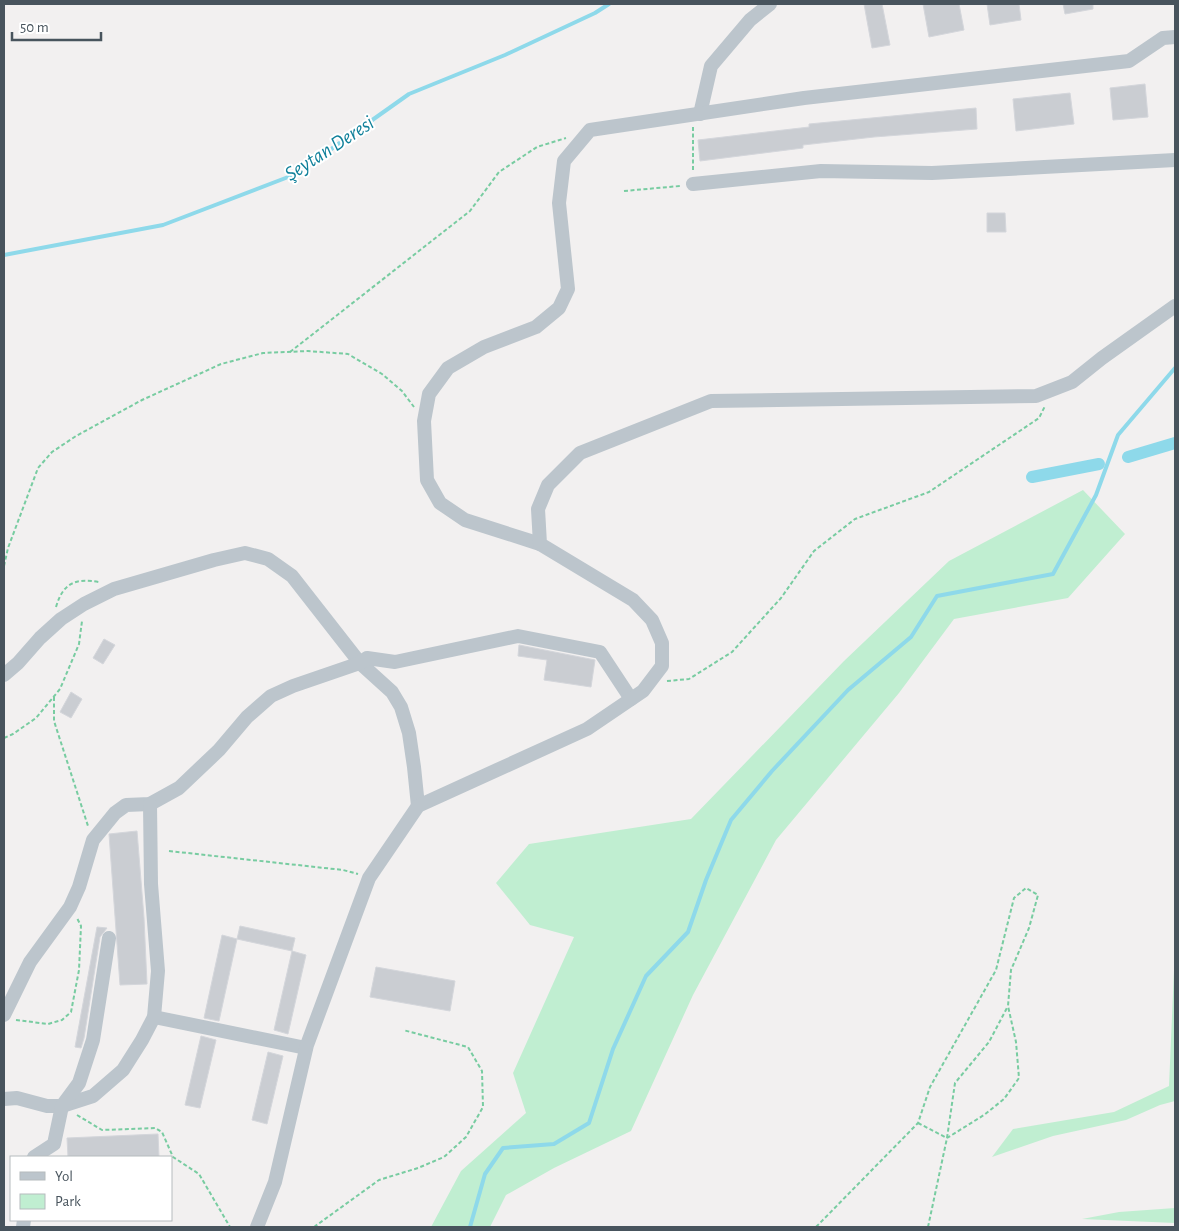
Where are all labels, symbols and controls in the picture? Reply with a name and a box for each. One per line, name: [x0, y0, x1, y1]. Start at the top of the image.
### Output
scale bar: [12, 10, 101, 42]
text: 50 m: [20, 20, 49, 35]
water label: Şeytan Deresi: [281, 112, 378, 185]
legend: [10, 1156, 172, 1221]
text: Yol: [55, 1169, 73, 1184]
text: Park: [55, 1194, 81, 1209]

